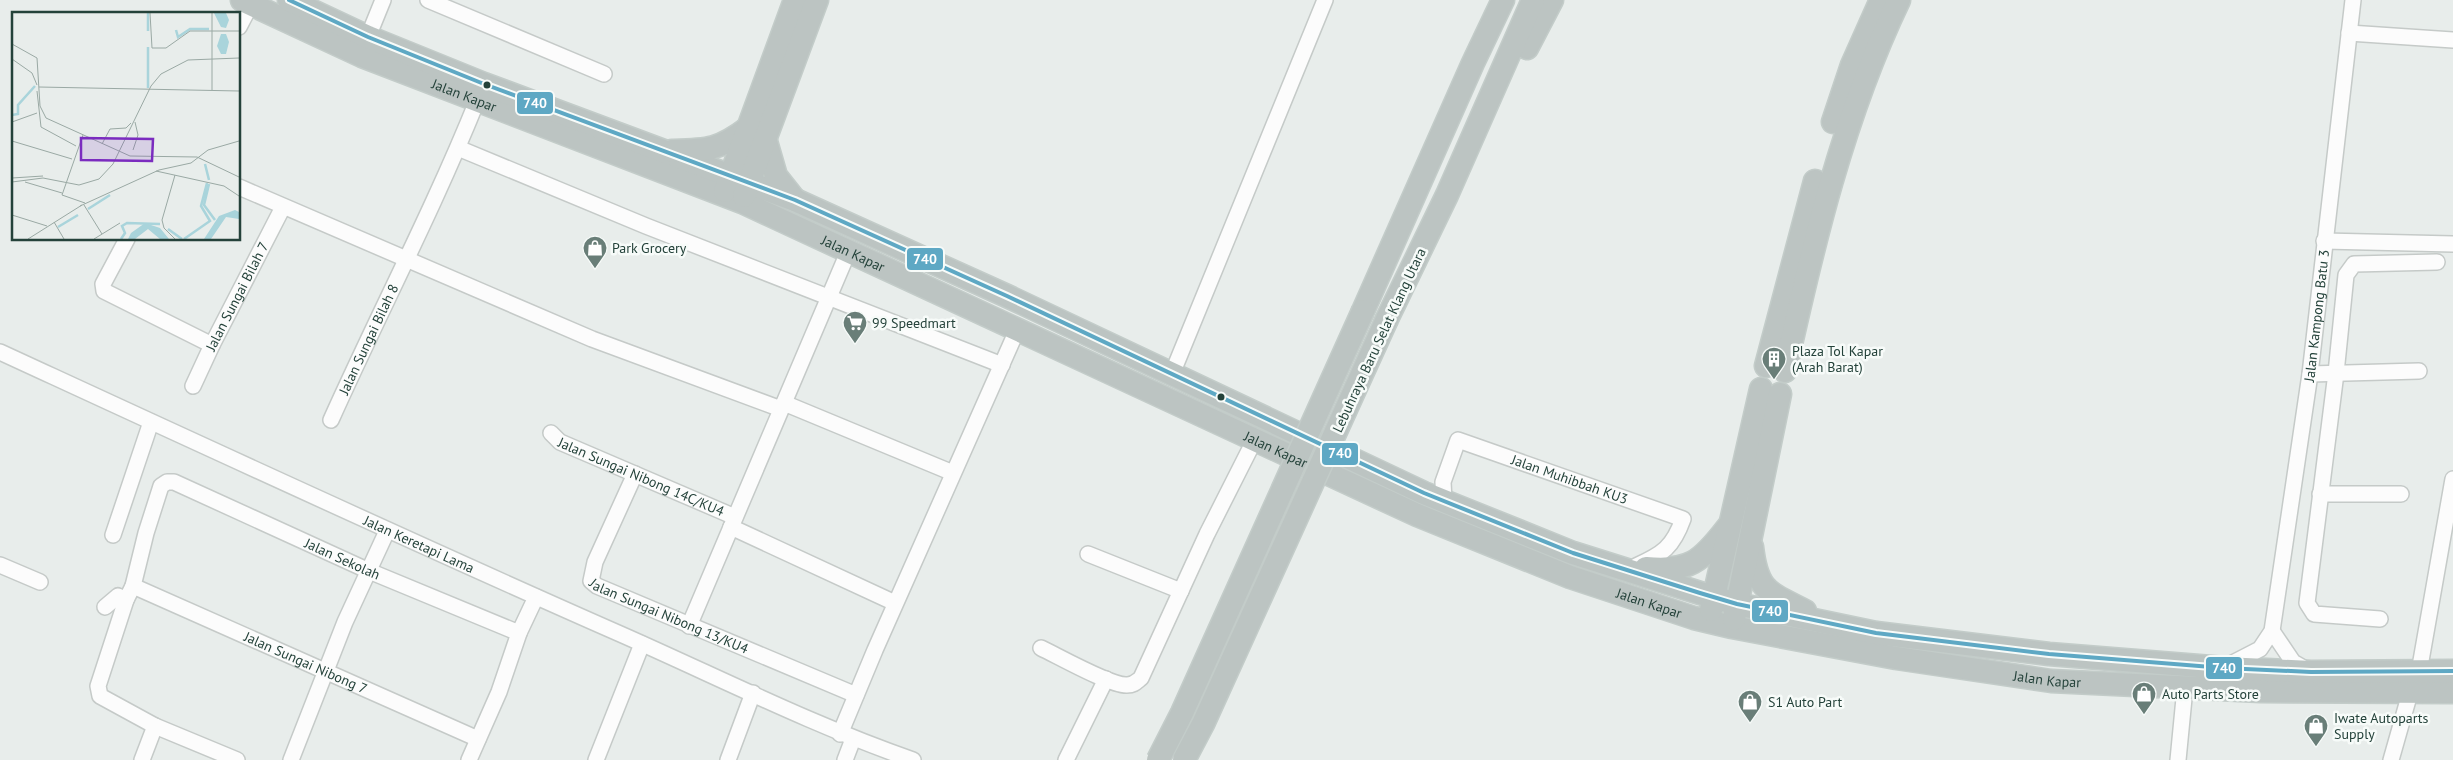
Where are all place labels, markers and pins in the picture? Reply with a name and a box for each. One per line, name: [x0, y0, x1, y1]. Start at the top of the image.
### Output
unlabelled marker: [482, 80, 492, 90]
shop icon: Park Grocery: [582, 235, 608, 269]
place label: Park Grocery: [612, 239, 687, 257]
supermarket icon: 99 Speedmart: [842, 310, 868, 344]
place label: 99 Speedmart: [872, 314, 956, 332]
place label: Plaza Tol Kapar (Arah Barat): [1792, 342, 1883, 376]
building icon: Plaza Tol Kapar (Arah Barat): [1761, 346, 1787, 380]
unlabelled marker: [1216, 392, 1226, 402]
shop icon: Auto Parts Store: [2131, 681, 2157, 715]
place label: Auto Parts Store: [2162, 685, 2259, 703]
shop icon: S1 Auto Part: [1737, 689, 1763, 723]
place label: S1 Auto Part: [1768, 693, 1842, 711]
place label: Iwate Autoparts Supply: [2334, 709, 2429, 743]
shop icon: Iwate Autoparts Supply: [2303, 713, 2329, 747]

